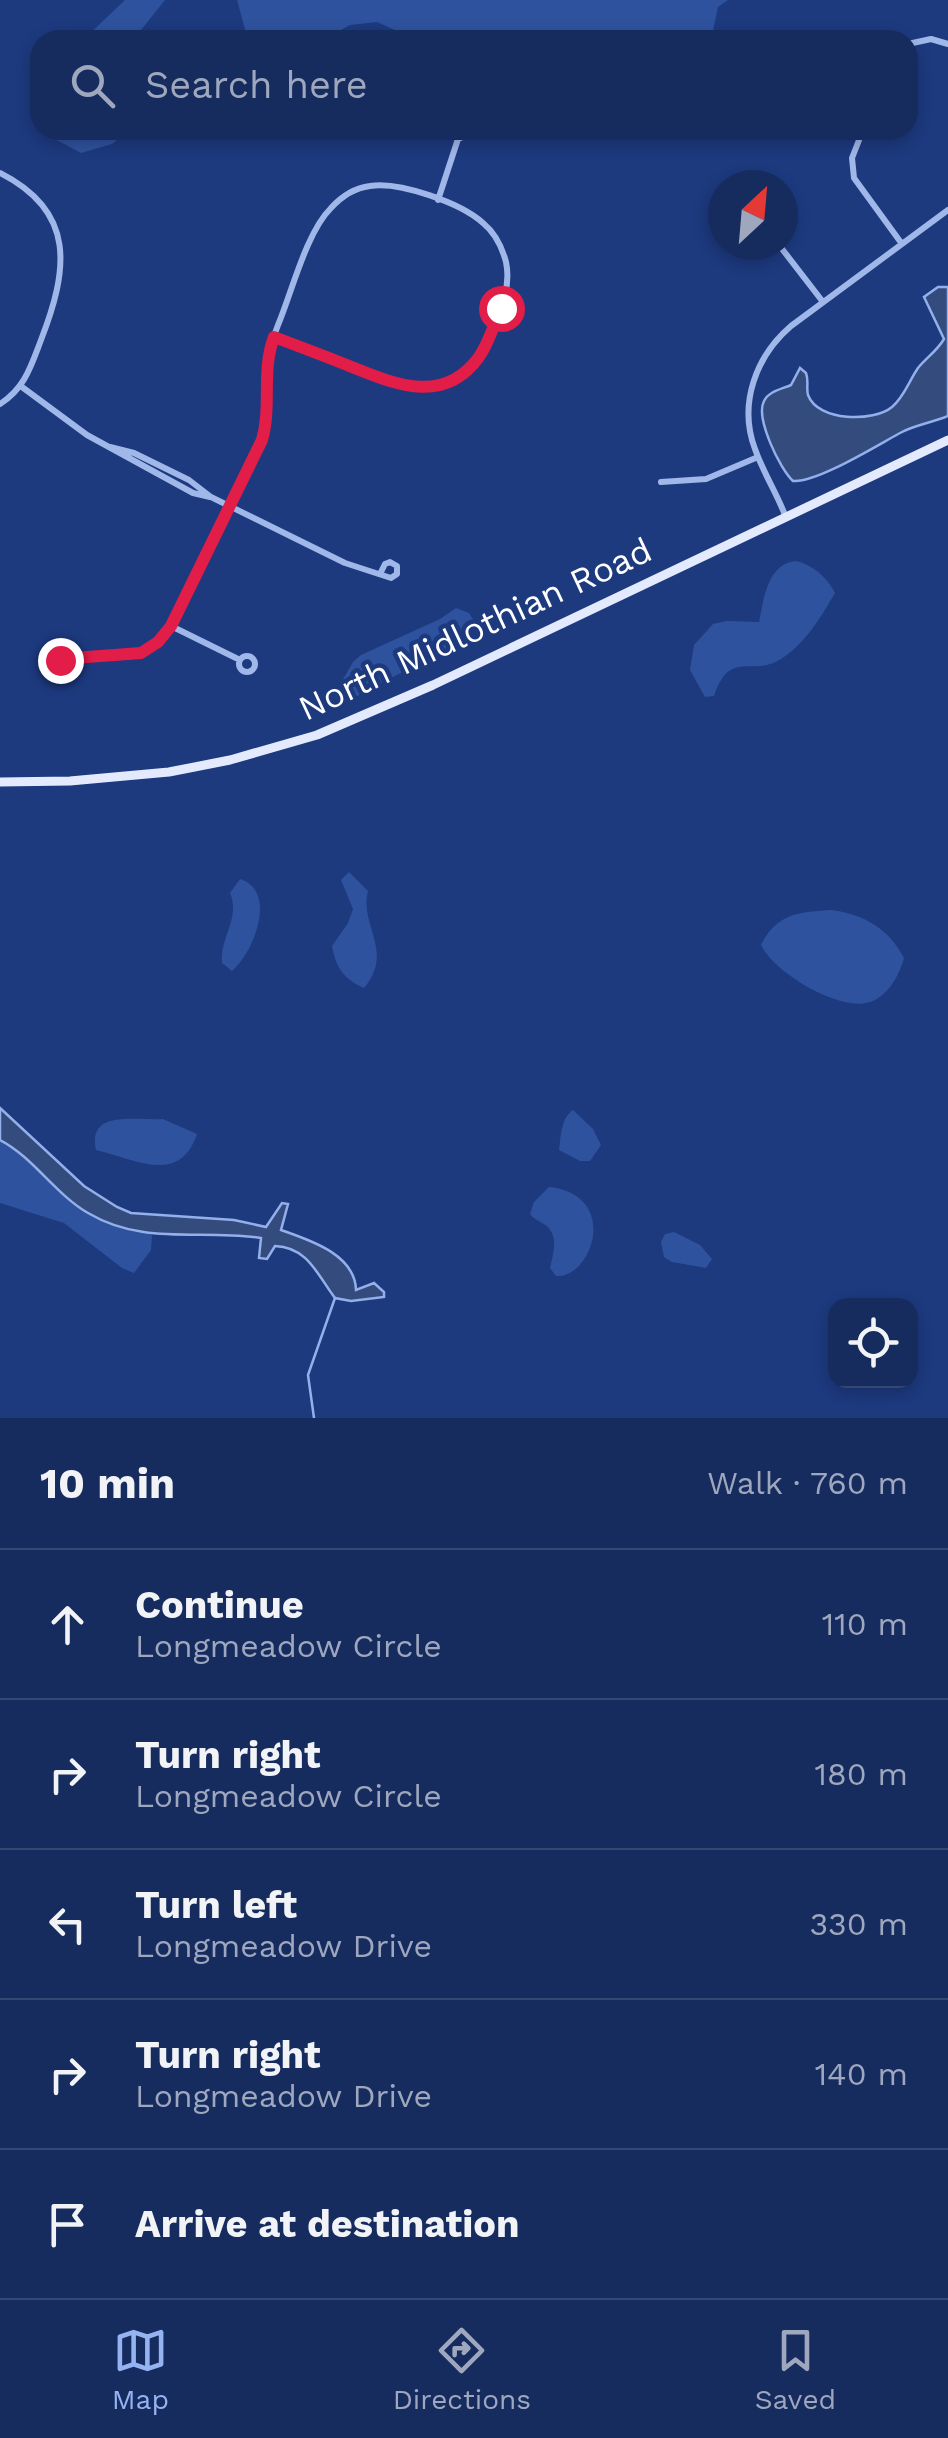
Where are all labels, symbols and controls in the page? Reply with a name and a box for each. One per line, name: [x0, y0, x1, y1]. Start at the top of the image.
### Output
search box: [30, 30, 918, 140]
icon: search: [65, 58, 120, 113]
text: Search here: [145, 63, 368, 107]
north arrow: [708, 170, 798, 260]
route start: [479, 286, 525, 332]
street label: North Midlothian Road: [292, 529, 658, 729]
route end: [38, 638, 84, 684]
map controls: [828, 1298, 918, 1388]
button: locate: [828, 1298, 918, 1388]
text: 10 min: [40, 1459, 175, 1508]
text: Walk · 760 m: [707, 1464, 908, 1502]
text: Continue: [135, 1583, 304, 1627]
icon: ahead: [40, 1597, 95, 1652]
text: 110 m: [822, 1605, 908, 1643]
text: Longmeadow Circle: [135, 1627, 442, 1665]
text: Turn right: [135, 1733, 321, 1777]
icon: right: [40, 1747, 95, 1802]
text: 180 m: [814, 1755, 908, 1793]
text: Longmeadow Circle: [135, 1777, 442, 1815]
text: Turn left: [135, 1883, 297, 1927]
icon: left: [40, 1897, 95, 1952]
text: 330 m: [809, 1905, 908, 1943]
text: Longmeadow Drive: [135, 1927, 432, 1965]
text: Turn right: [135, 2033, 321, 2077]
icon: right: [40, 2047, 95, 2102]
text: 140 m: [815, 2055, 908, 2093]
text: Longmeadow Drive: [135, 2077, 432, 2115]
icon: arrive: [40, 2197, 95, 2252]
text: Arrive at destination: [135, 2202, 520, 2246]
tab: Map: [112, 2323, 169, 2416]
tab: Directions: [393, 2323, 531, 2416]
tab: Saved: [755, 2323, 836, 2416]

